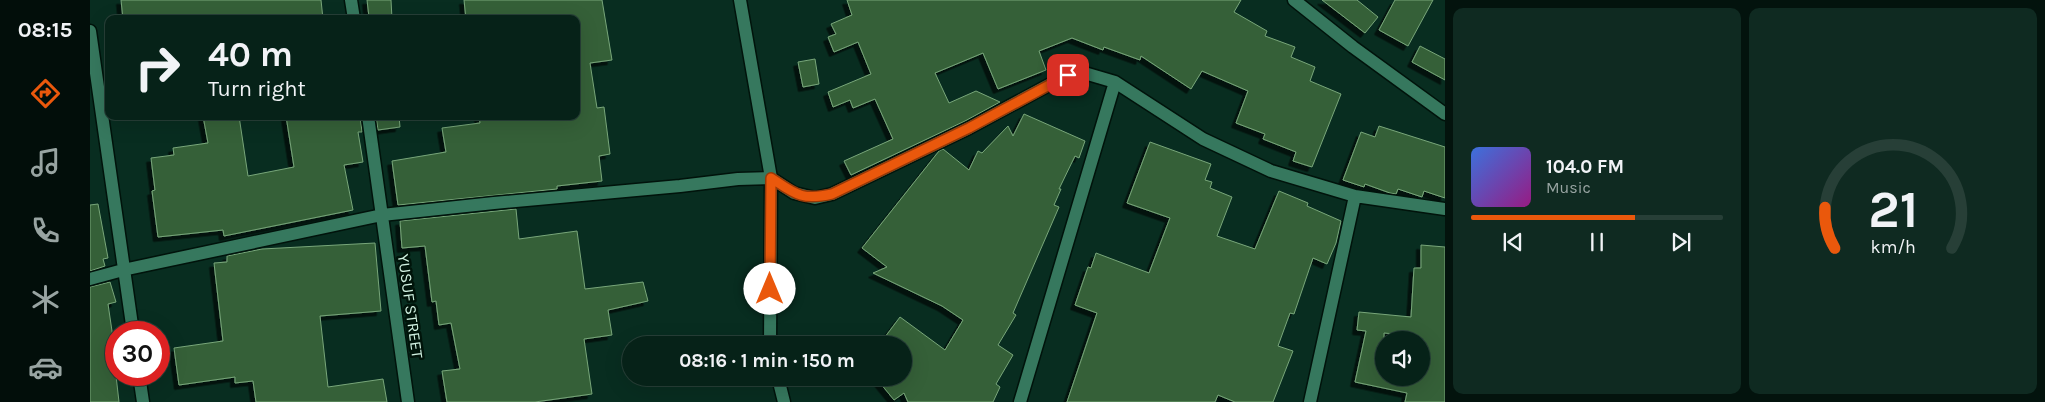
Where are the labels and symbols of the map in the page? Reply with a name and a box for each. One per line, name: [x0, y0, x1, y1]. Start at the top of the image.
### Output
pin: [1047, 54, 1089, 96]
street label: YUSUF STREET: [394, 253, 427, 359]
position arrow: [743, 262, 795, 314]
speed limit sign: 30: [105, 321, 170, 386]

